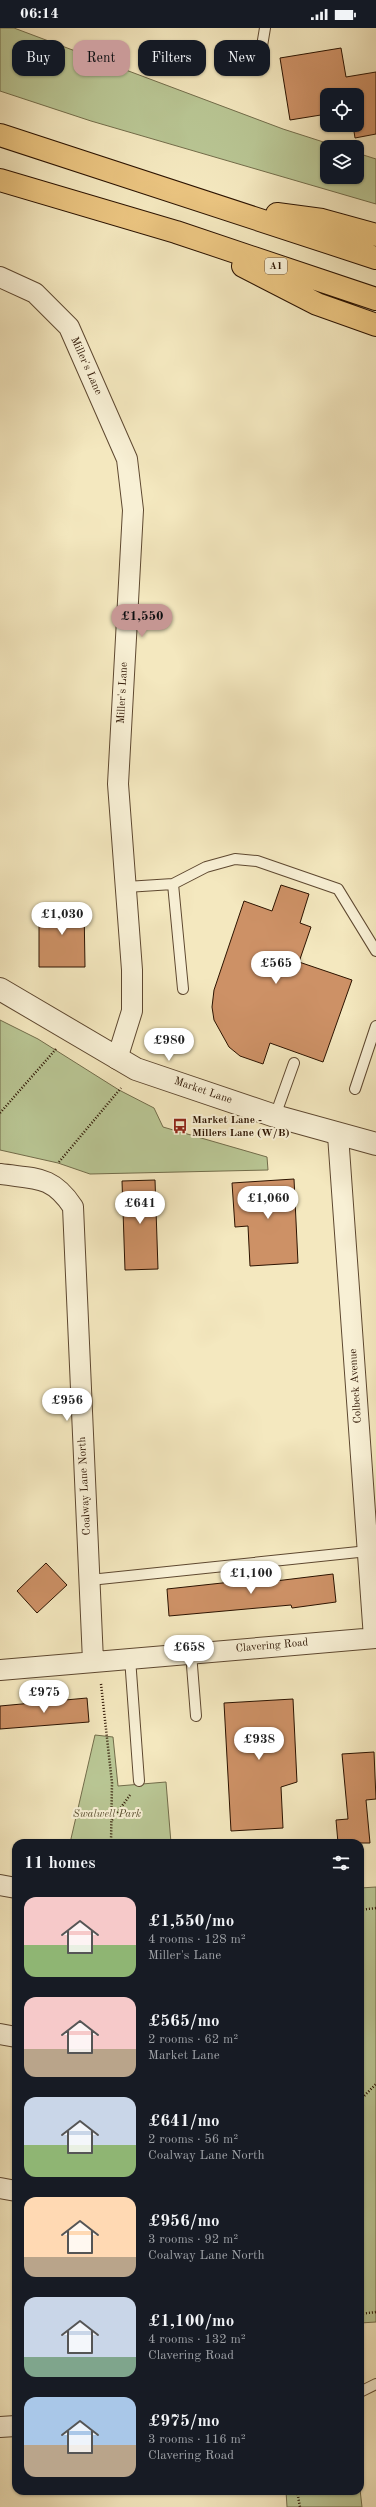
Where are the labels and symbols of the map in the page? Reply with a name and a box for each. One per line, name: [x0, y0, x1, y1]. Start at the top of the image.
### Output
road number: A1: [265, 258, 287, 274]
street label: Miller's Lane: [68, 335, 104, 397]
pin: £1,550: [109, 604, 175, 638]
street label: Miller's Lane: [116, 662, 130, 724]
pin: £1,030: [29, 902, 95, 936]
pin: £565: [252, 951, 300, 985]
pin: £980: [145, 1028, 193, 1062]
street label: Market Lane: [173, 1076, 233, 1106]
place label: Market Lane - Millers Lane (W/B): [192, 1115, 290, 1139]
bus stop icon: Market Lane - Millers Lane (W/B): [171, 1117, 189, 1135]
pin: £1,060: [235, 1186, 301, 1220]
pin: £641: [116, 1191, 164, 1225]
street label: Colbeck Avenue: [348, 1348, 364, 1424]
pin: £956: [43, 1388, 91, 1422]
street label: Coalway Lane North: [77, 1436, 93, 1536]
pin: £1,100: [218, 1561, 284, 1595]
pin: £658: [165, 1635, 213, 1669]
street label: Clavering Road: [235, 1637, 309, 1655]
pin: £975: [20, 1680, 68, 1714]
pin: £938: [235, 1727, 283, 1761]
park label: Swalwell Park: [73, 1809, 142, 1820]

